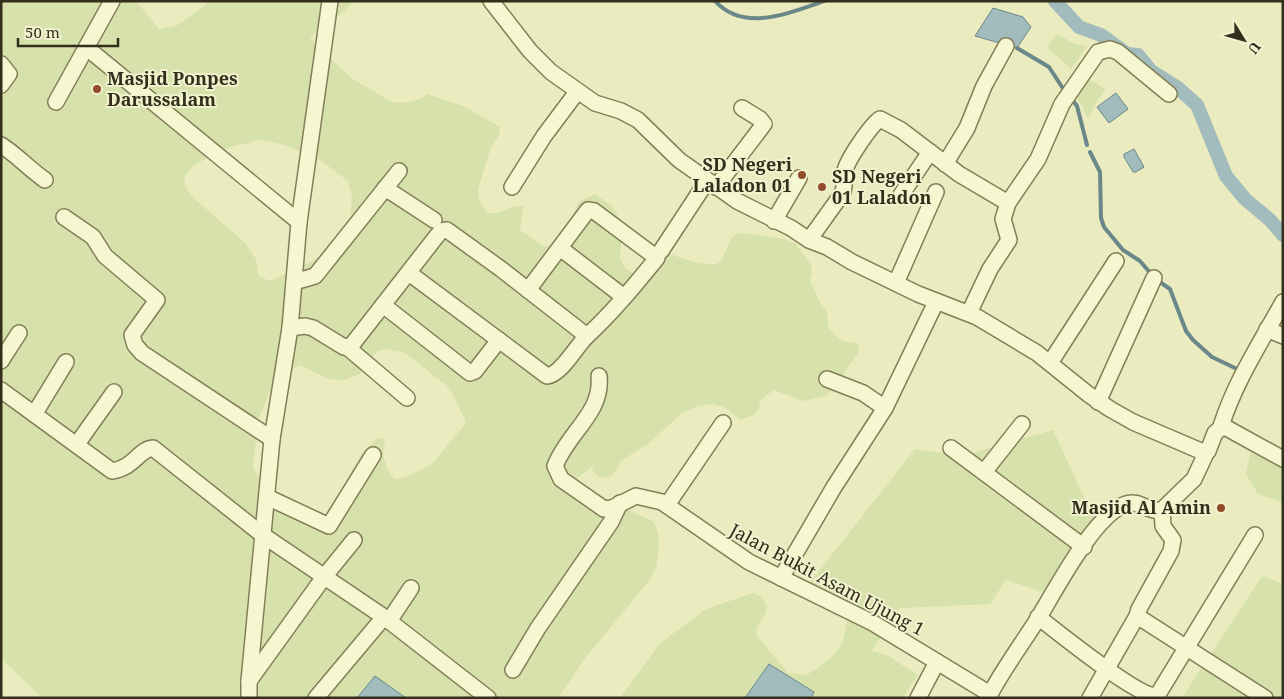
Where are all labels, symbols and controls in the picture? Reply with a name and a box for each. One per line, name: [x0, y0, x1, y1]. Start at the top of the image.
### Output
scale bar: [18, 15, 118, 47]
north arrow: [1219, 15, 1269, 65]
text: 50 m: [25, 22, 60, 42]
text: U: [1244, 38, 1266, 58]
place label: Masjid Ponpes Darussalam: [107, 66, 238, 111]
marker: Masjid Ponpes Darussalam: [91, 83, 103, 95]
place label: SD Negeri Laladon 01: [693, 152, 793, 197]
place label: SD Negeri 01 Laladon: [832, 164, 931, 209]
marker: SD Negeri Laladon 01: [796, 169, 808, 181]
marker: SD Negeri 01 Laladon: [816, 181, 828, 193]
place label: Masjid Al Amin: [1071, 495, 1211, 519]
marker: Masjid Al Amin: [1215, 502, 1227, 514]
street label: Jalan Bukit Asam Ujung 1: [725, 517, 929, 641]

